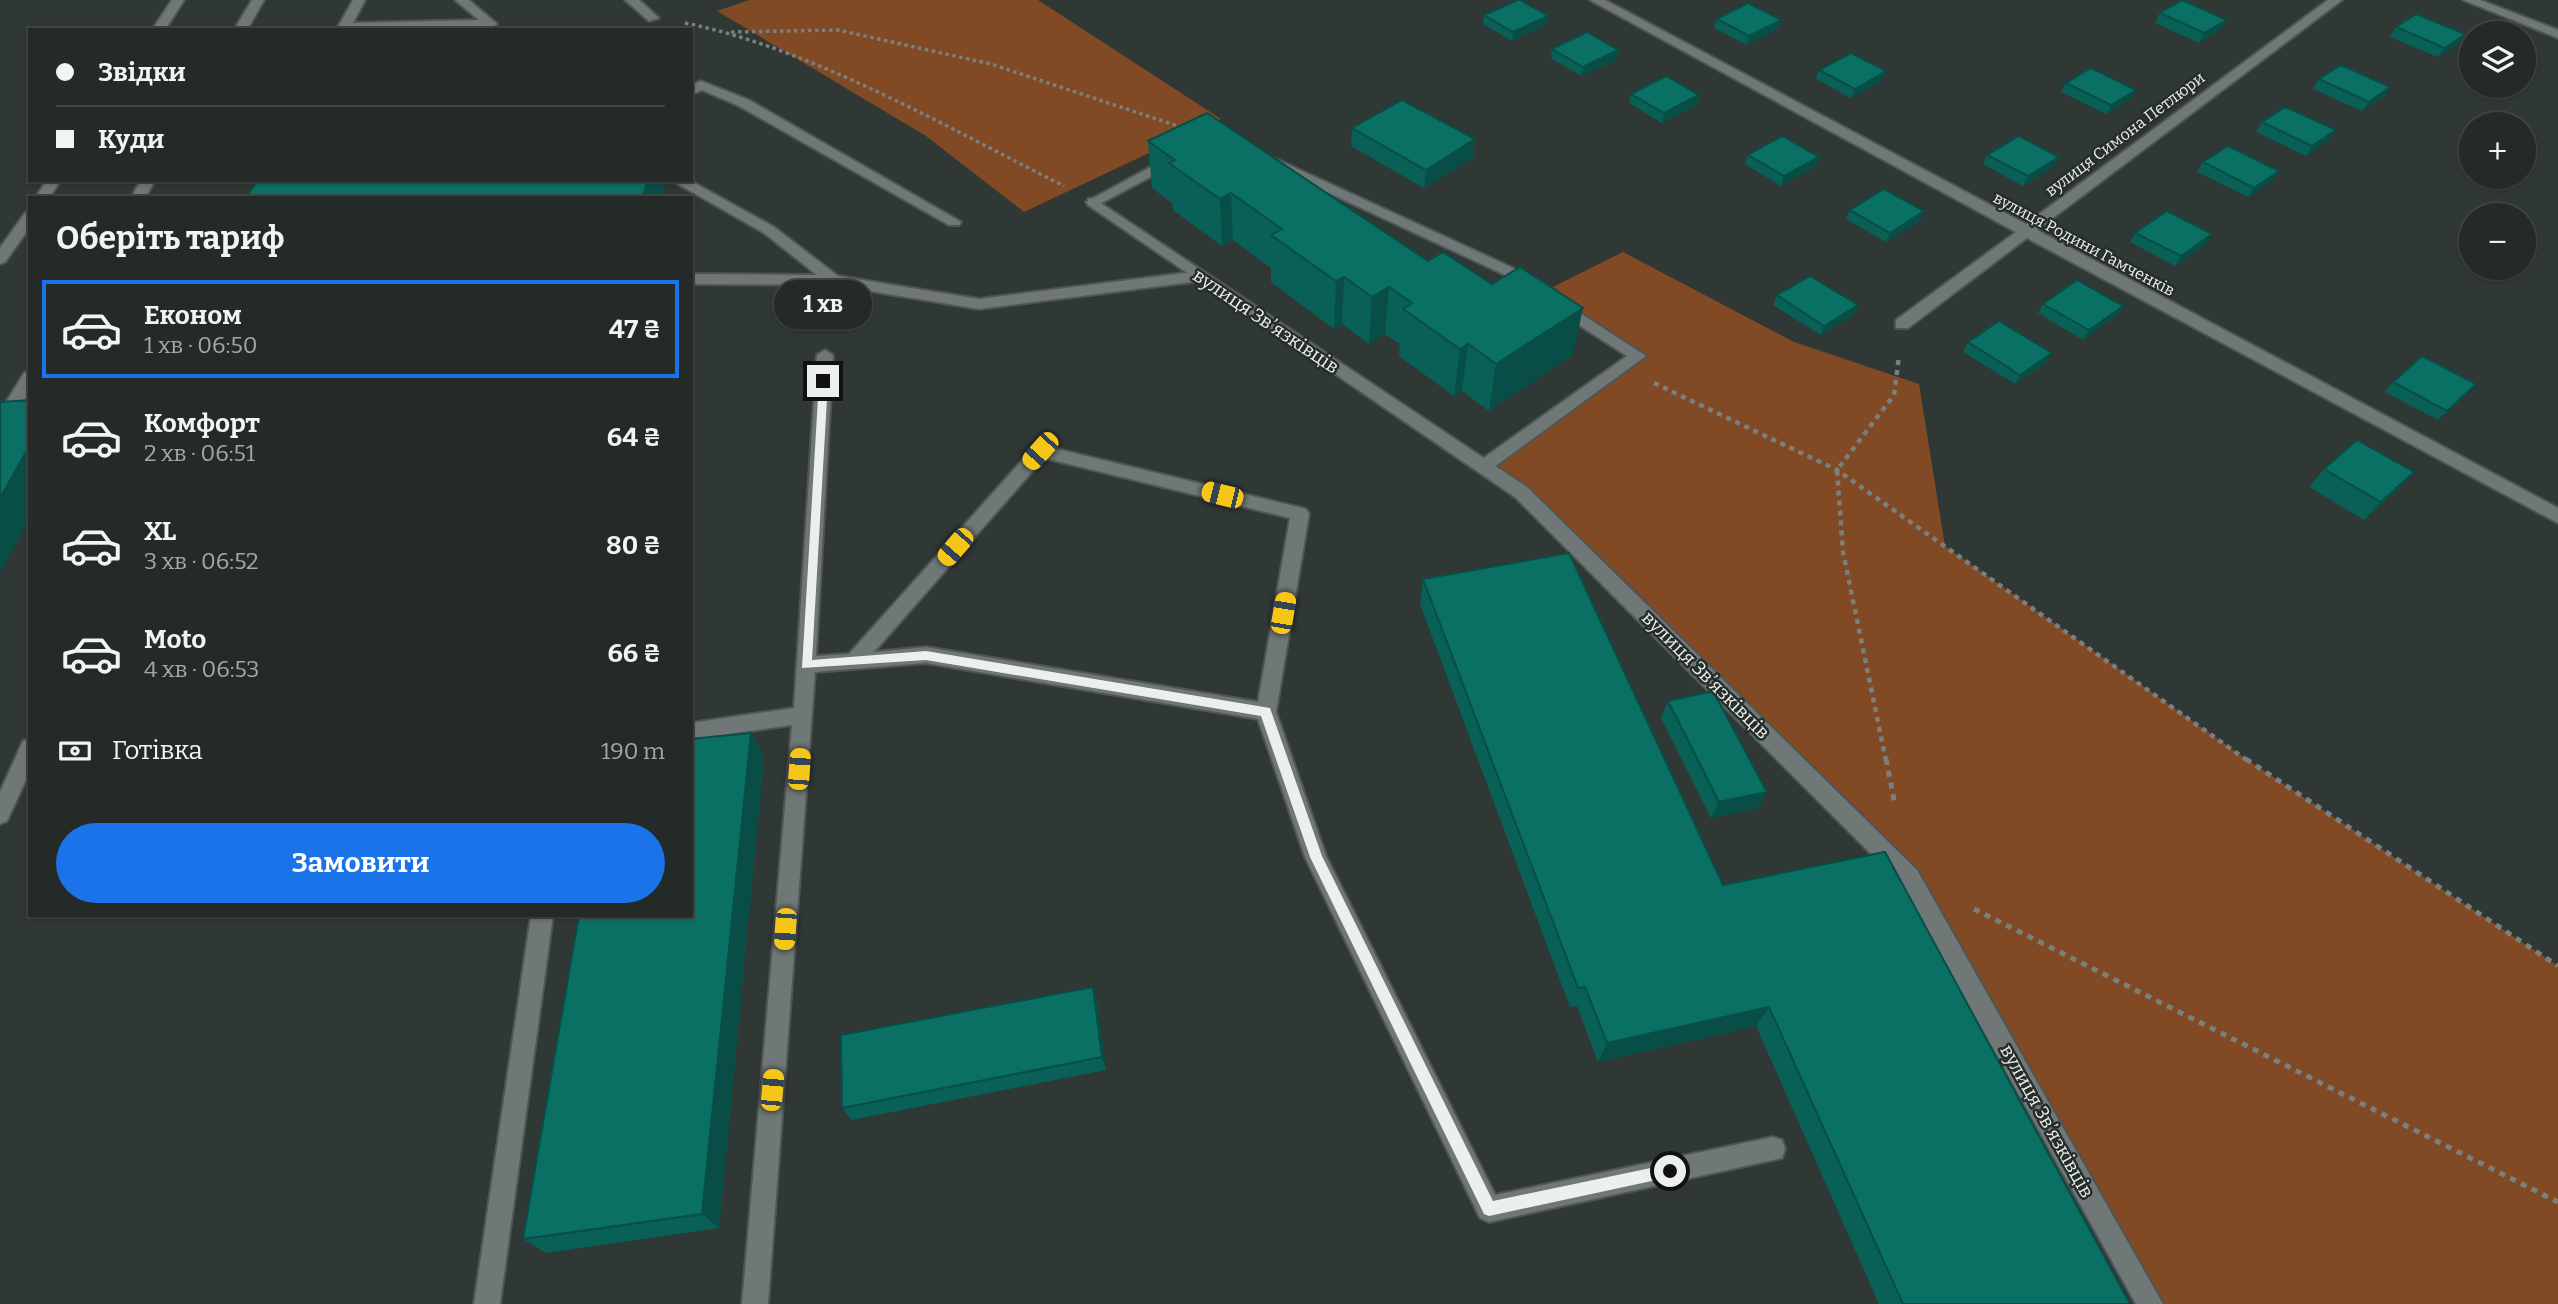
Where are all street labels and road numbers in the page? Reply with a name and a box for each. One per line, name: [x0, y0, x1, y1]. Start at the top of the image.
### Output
street label: вулиця Симона Петлюри: [2042, 68, 2208, 200]
street label: вулиця Родини Гамченків: [1990, 188, 2178, 300]
street label: вулиця Звʼязківців: [1189, 264, 1343, 378]
street label: вулиця Звʼязківців: [1637, 606, 1775, 744]
street label: вулиця Звʼязківців: [1995, 1041, 2099, 1201]

